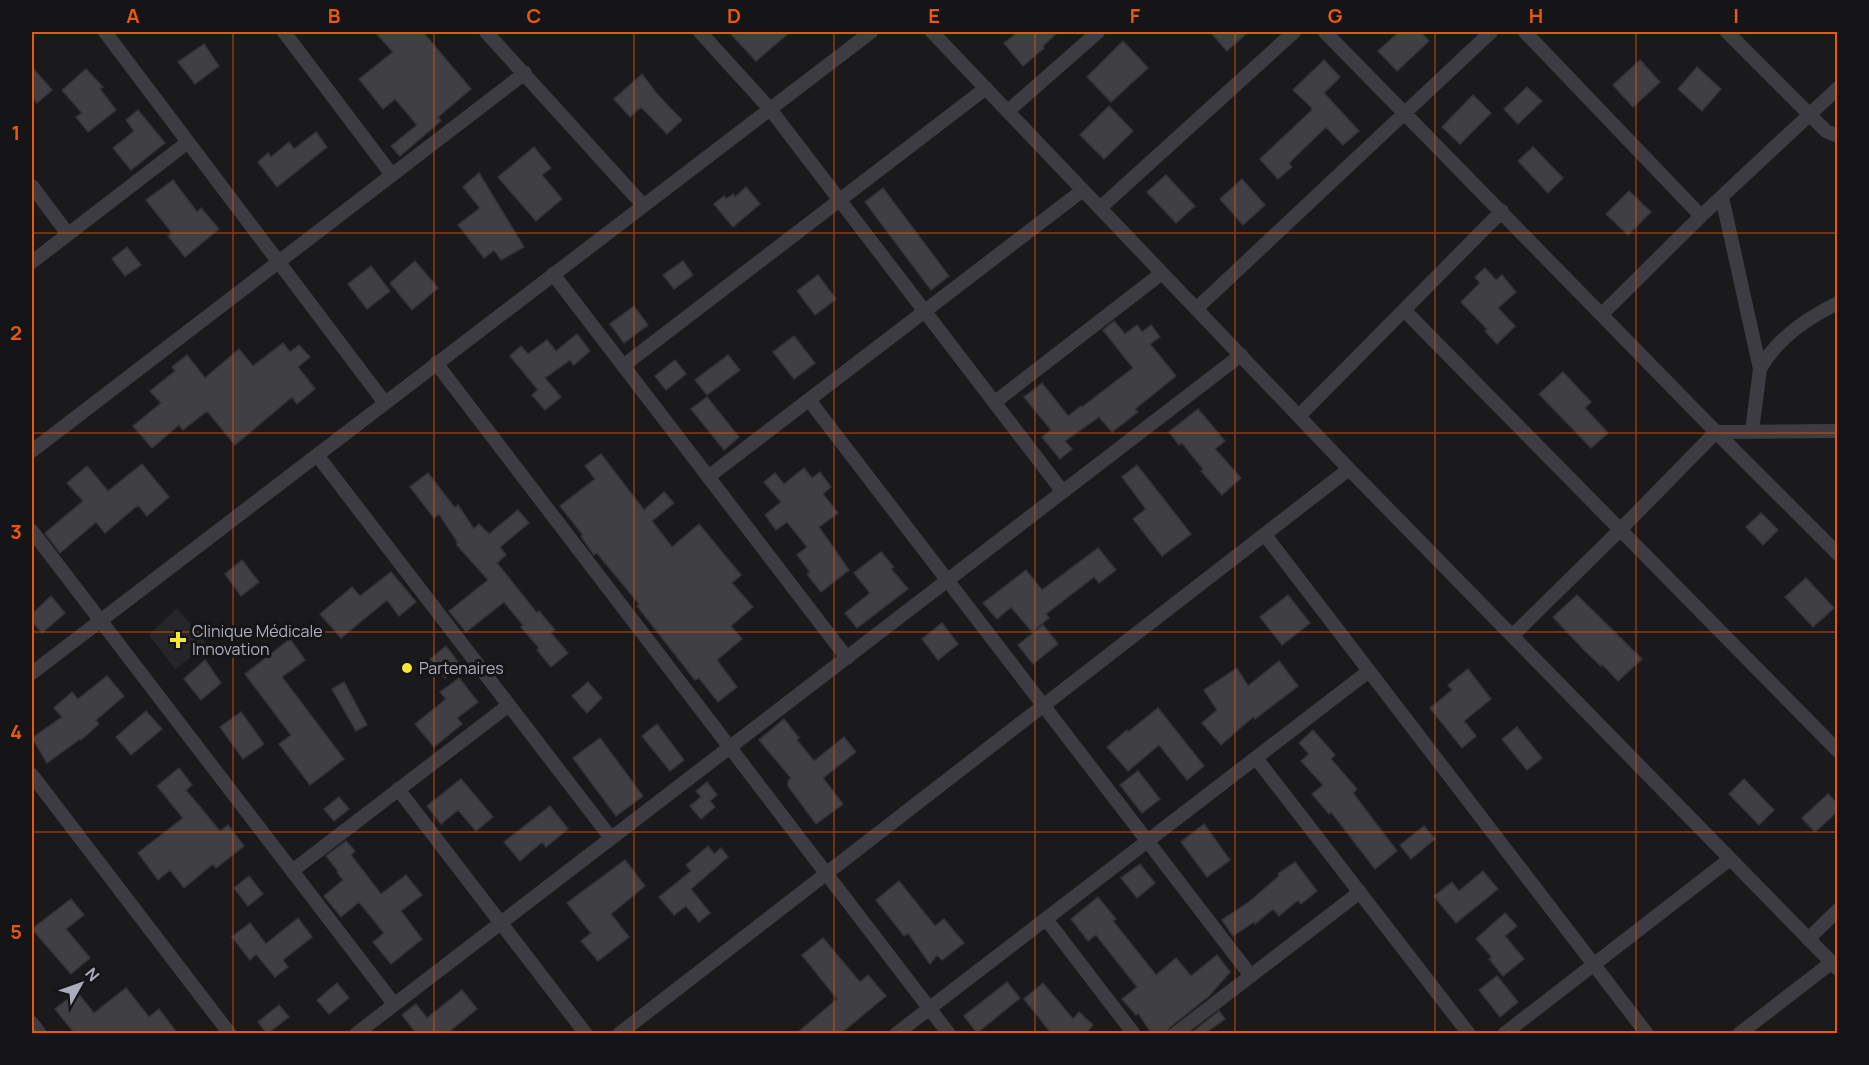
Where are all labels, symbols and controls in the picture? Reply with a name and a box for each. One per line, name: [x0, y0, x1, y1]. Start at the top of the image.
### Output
text: A: [126, 2, 140, 29]
text: B: [328, 2, 341, 29]
text: C: [527, 2, 541, 29]
text: D: [727, 2, 741, 29]
text: E: [928, 2, 940, 29]
text: F: [1130, 2, 1141, 29]
text: G: [1328, 2, 1343, 29]
text: H: [1529, 2, 1543, 29]
text: I: [1733, 2, 1739, 29]
text: 1: [12, 119, 20, 146]
text: 2: [10, 319, 22, 346]
text: 3: [10, 518, 22, 545]
place label: Clinique Médicale Innovation: [192, 620, 323, 660]
marker: Clinique Médicale Innovation: [169, 631, 187, 649]
place label: Partenaires: [419, 657, 504, 679]
marker: Partenaires: [400, 661, 414, 675]
text: 4: [10, 718, 22, 745]
text: 5: [10, 918, 22, 945]
north arrow: [51, 954, 111, 1014]
text: N: [80, 963, 105, 986]

